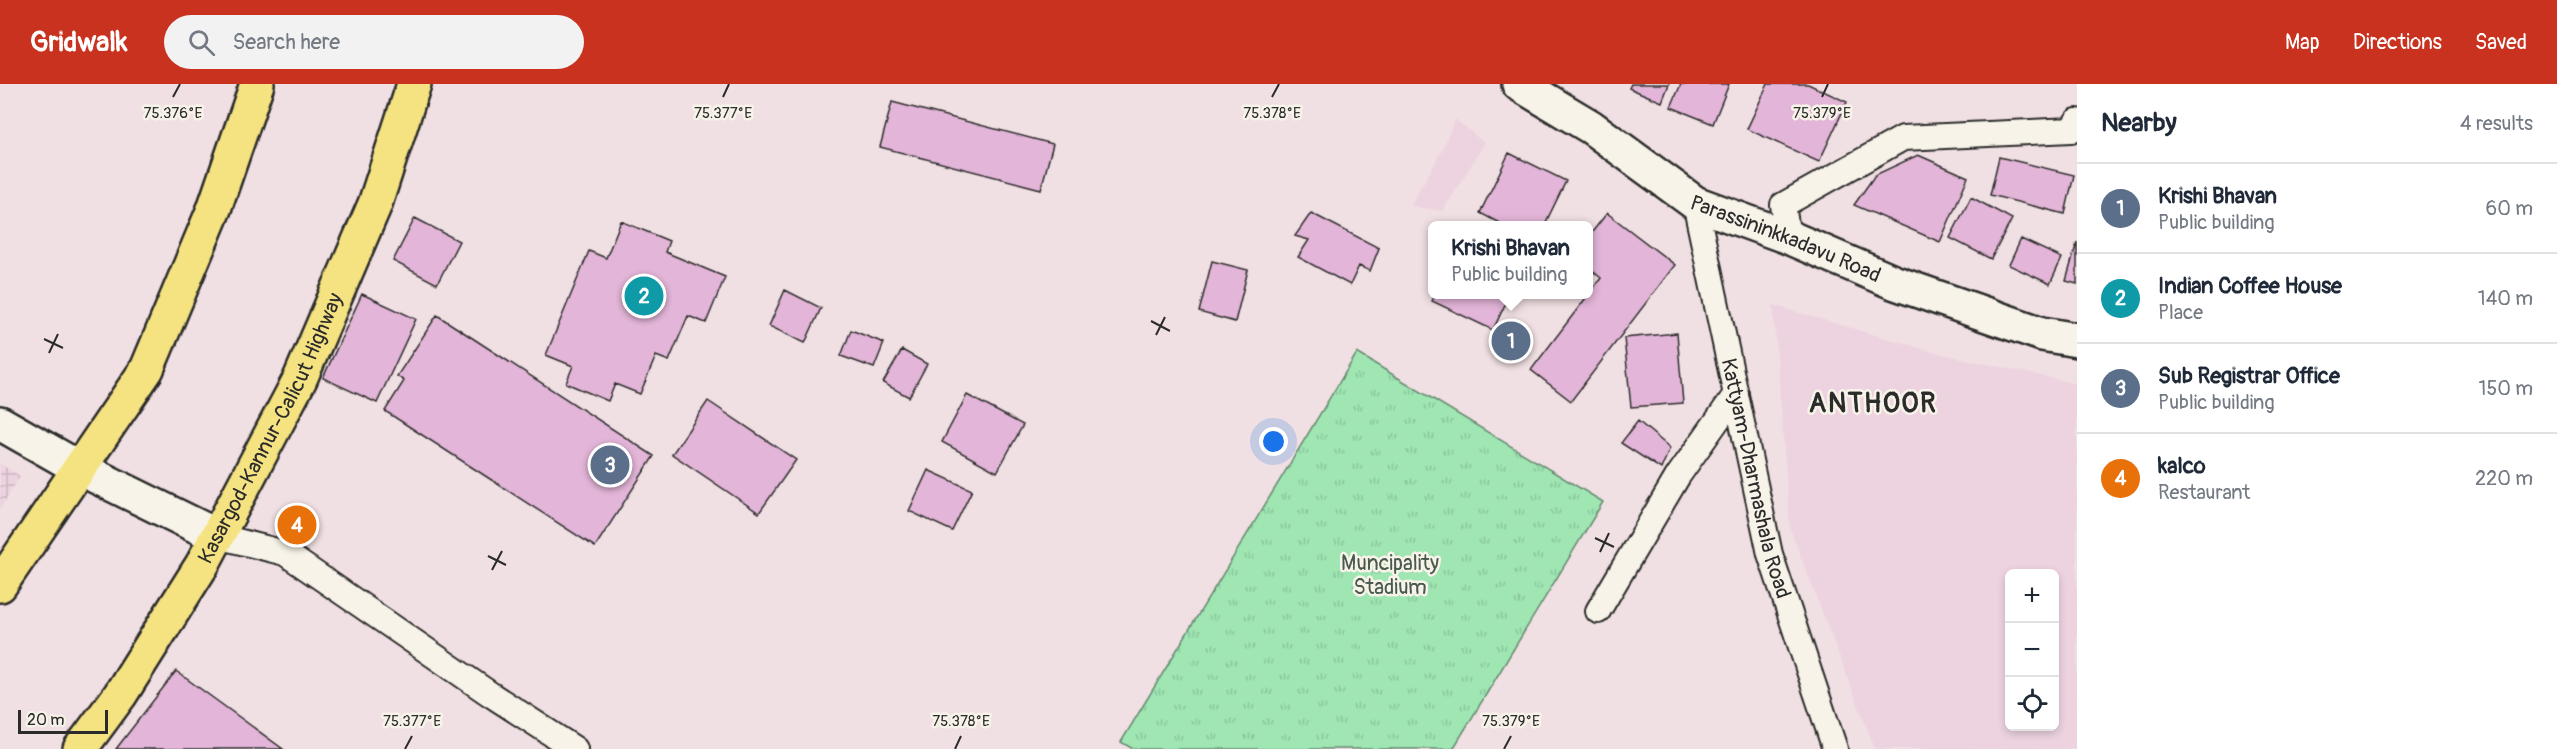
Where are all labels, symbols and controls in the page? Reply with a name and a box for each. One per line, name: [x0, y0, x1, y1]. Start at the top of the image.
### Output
search box: [164, 15, 584, 69]
text: Gridwalk: [30, 25, 128, 60]
icon: search: [185, 26, 218, 59]
text: Search here: [233, 28, 340, 56]
text: Map: [2285, 29, 2320, 56]
text: Directions: [2353, 29, 2442, 56]
text: Saved: [2475, 29, 2527, 56]
text: 75.376°E: [144, 104, 203, 123]
text: 75.377°E: [694, 104, 752, 123]
text: 75.378°E: [1243, 104, 1301, 123]
text: 75.379°E: [1793, 104, 1851, 123]
text: Nearby: [2101, 107, 2177, 139]
text: 4 results: [2460, 111, 2533, 136]
text: Krishi Bhavan: [2158, 182, 2277, 210]
street label: Parassininkkadavu Road: [1686, 189, 1885, 289]
text: 1: [2117, 196, 2124, 221]
text: 60 m: [2486, 196, 2533, 221]
text: Public building: [2158, 210, 2274, 235]
popup: [1428, 221, 1593, 299]
text: Krishi Bhavan: [1451, 234, 1570, 262]
text: Public building: [1451, 262, 1567, 287]
text: Indian Coffee House: [2158, 272, 2342, 300]
pin: 2: [624, 274, 664, 318]
text: 2: [2115, 286, 2126, 311]
text: 140 m: [2478, 286, 2533, 311]
street label: Kasargod-Kannur-Calicut Highway: [192, 289, 349, 568]
text: Place: [2158, 300, 2203, 325]
pin: 1: [1492, 318, 1530, 364]
street label: Kattyam-Dharmashala Road: [1715, 356, 1797, 602]
text: Sub Registrar Office: [2158, 362, 2340, 390]
text: 3: [2115, 376, 2126, 401]
text: 150 m: [2479, 376, 2533, 401]
district label: ANTHOOR: [1809, 387, 1937, 420]
text: Public building: [2158, 390, 2274, 415]
your location: [1259, 427, 1288, 456]
pin: 3: [590, 442, 630, 488]
text: kalco: [2158, 452, 2206, 480]
text: 4: [2115, 466, 2126, 491]
text: 220 m: [2475, 466, 2533, 491]
text: Restaurant: [2158, 480, 2250, 505]
pin: 4: [278, 502, 316, 548]
park label: Muncipality Stadium: [1341, 550, 1439, 601]
map controls: [2005, 569, 2059, 731]
button: +: [2005, 569, 2059, 623]
button: −: [2005, 623, 2059, 677]
button: locate: [2005, 677, 2059, 731]
scale bar: [18, 707, 108, 734]
text: 20 m: [27, 710, 65, 730]
text: 75.377°E: [383, 712, 441, 731]
text: 75.378°E: [932, 712, 990, 731]
text: 75.379°E: [1482, 712, 1540, 731]

